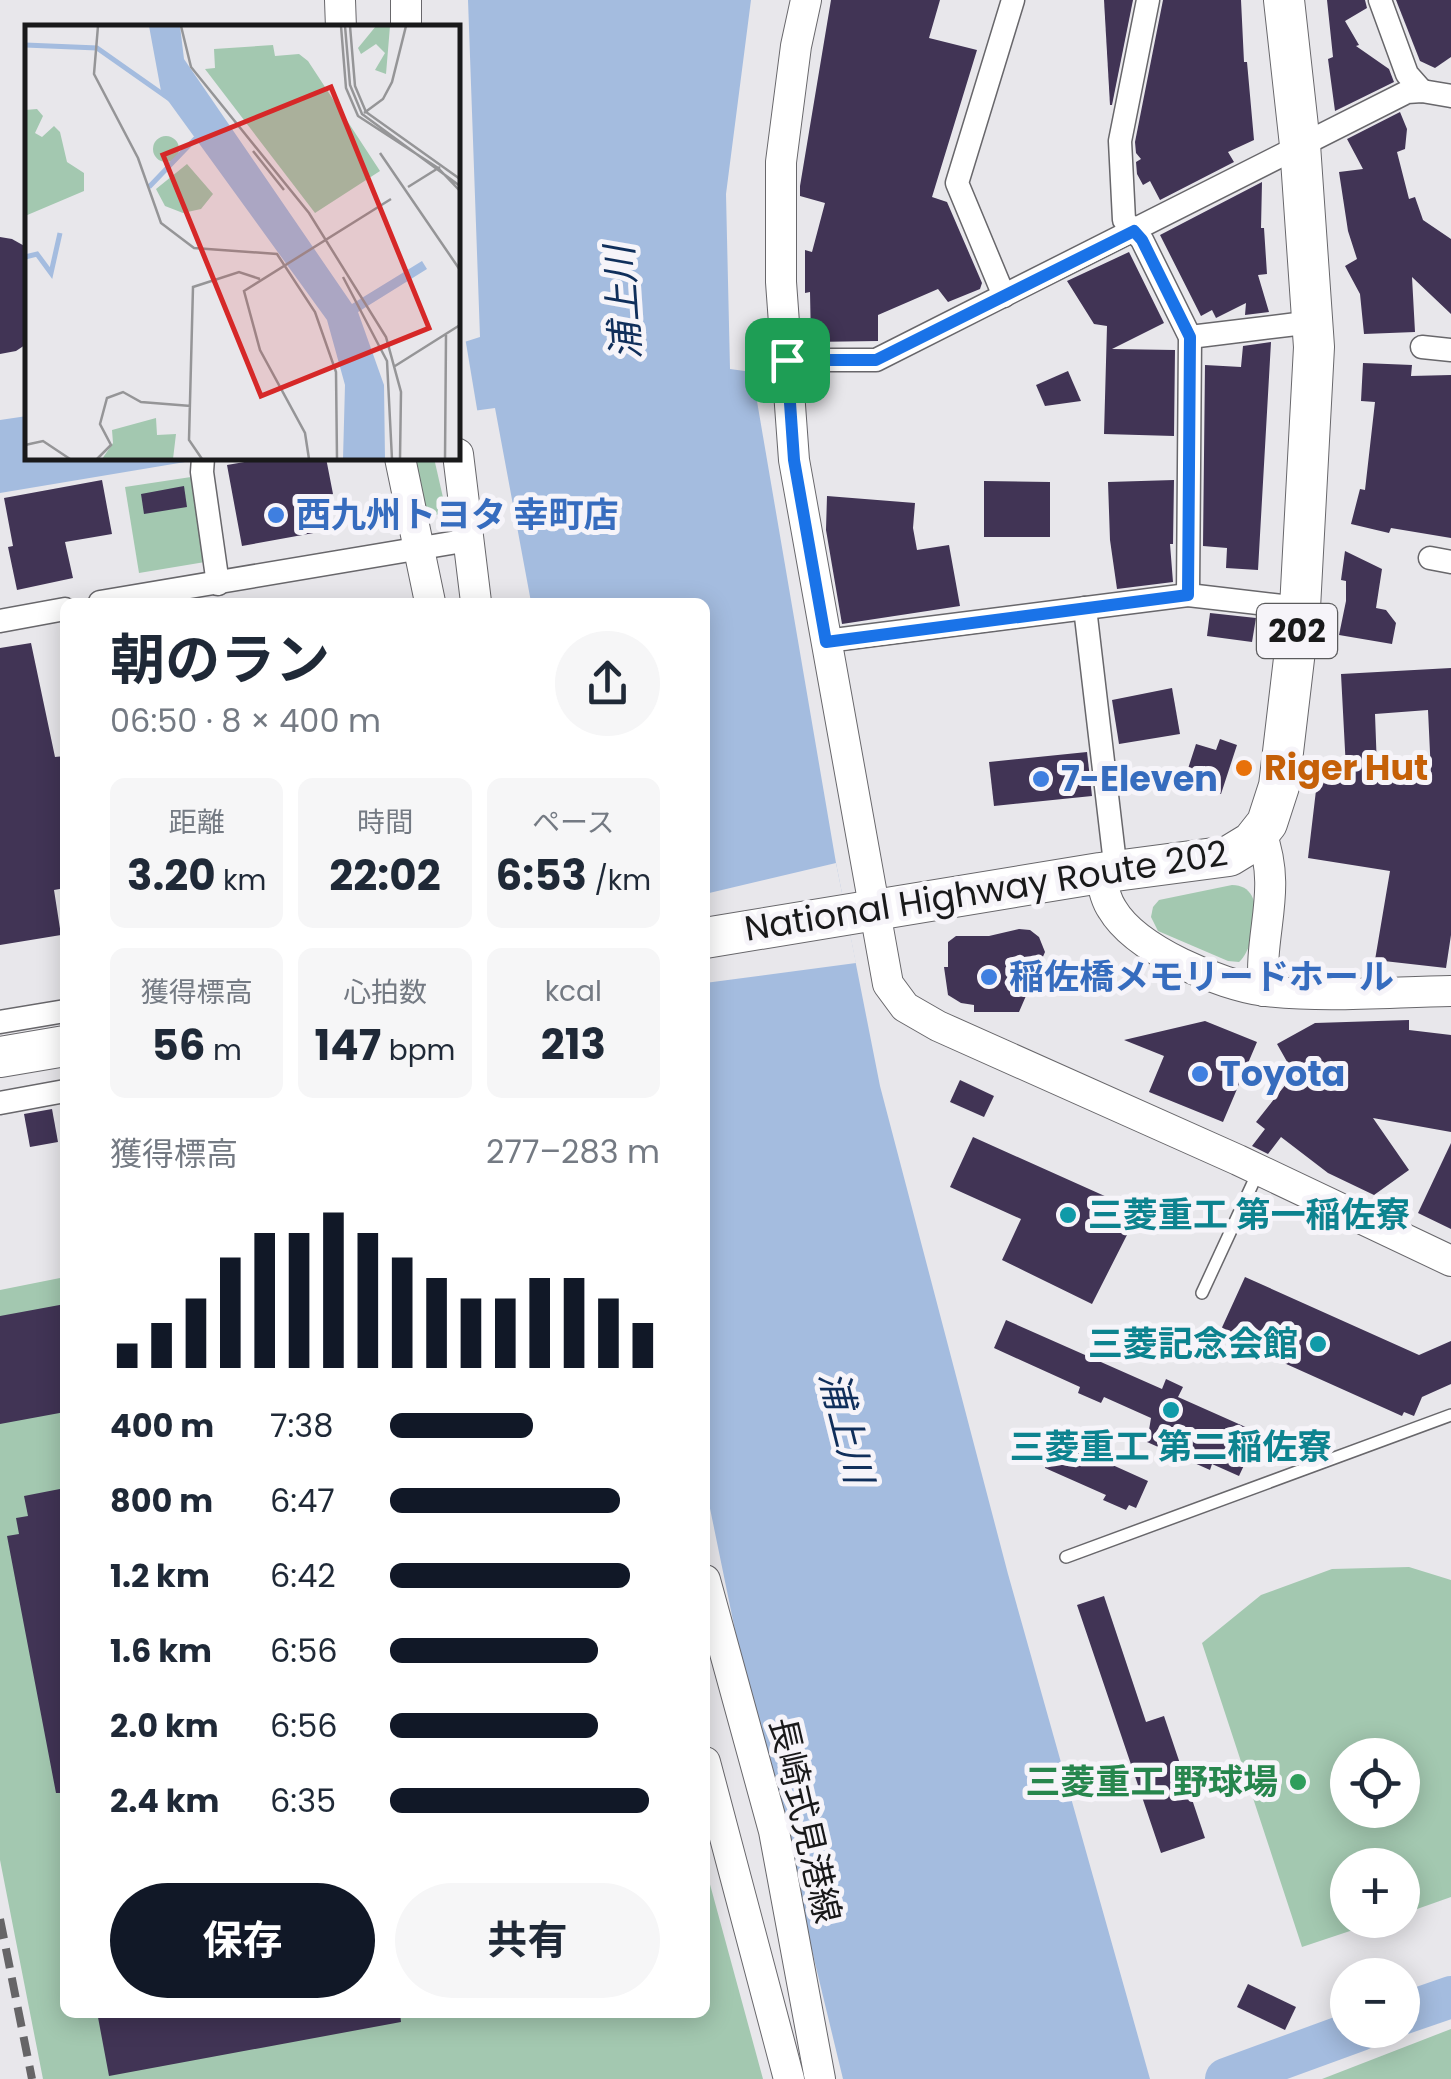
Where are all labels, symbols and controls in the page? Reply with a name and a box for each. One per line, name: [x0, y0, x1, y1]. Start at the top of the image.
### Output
inset map: [25, 25, 460, 460]
water label: 浦上川: [592, 240, 653, 362]
pin: [745, 318, 830, 403]
icon: arrive: [760, 333, 815, 388]
place label: 西九州トヨタ 幸町店: [296, 490, 618, 539]
marker: 西九州トヨタ 幸町店: [265, 504, 287, 526]
road number: 202: [1257, 604, 1337, 658]
text: 朝のラン: [110, 621, 330, 698]
button: share: [555, 631, 660, 736]
text: 06:50 · 8 × 400 m: [110, 698, 381, 743]
place label: Riger Hut: [1264, 743, 1428, 792]
place label: 7-Eleven: [1061, 754, 1218, 803]
marker: Riger Hut: [1233, 757, 1255, 779]
marker: 7-Eleven: [1030, 768, 1052, 790]
text: 距離: [169, 803, 225, 842]
text: 時間: [357, 803, 413, 842]
text: ペース: [532, 803, 615, 842]
street label: National Highway Route 202: [741, 828, 1231, 953]
text: 3.20: [127, 846, 216, 905]
text: 22:02: [329, 846, 441, 905]
text: 6:53: [496, 846, 587, 905]
text: km: [216, 861, 266, 900]
text: /km: [587, 861, 651, 900]
place label: 稲佐橋メモリードホール: [1009, 952, 1394, 1001]
marker: 稲佐橋メモリードホール: [978, 966, 1000, 988]
text: kcal: [545, 972, 602, 1011]
text: 獲得標高: [141, 973, 253, 1012]
text: 心拍数: [343, 973, 427, 1012]
text: 213: [541, 1015, 606, 1074]
text: 56: [151, 1016, 206, 1075]
text: 147: [315, 1016, 381, 1075]
text: m: [206, 1031, 242, 1070]
text: bpm: [381, 1031, 455, 1070]
place label: Toyota: [1220, 1049, 1345, 1098]
marker: Toyota: [1189, 1063, 1211, 1085]
text: 277–283 m: [486, 1129, 660, 1174]
text: 獲得標高: [110, 1131, 238, 1176]
place label: 三菱重工 第一稲佐寮: [1088, 1190, 1410, 1239]
marker: 三菱重工 第一稲佐寮: [1057, 1204, 1079, 1226]
place label: 三菱記念会館: [1088, 1319, 1298, 1368]
marker: 三菱記念会館: [1307, 1333, 1329, 1355]
water label: 浦上川: [807, 1365, 887, 1492]
marker: 三菱重工 第二稲佐寮: [1160, 1399, 1182, 1421]
text: 400 m: [110, 1403, 214, 1448]
text: 7:38: [270, 1403, 333, 1448]
place label: 三菱重工 第二稲佐寮: [1010, 1422, 1332, 1471]
text: 800 m: [110, 1478, 213, 1523]
text: 6:47: [270, 1478, 335, 1523]
text: 1.2 km: [110, 1553, 210, 1598]
text: 6:42: [270, 1553, 336, 1598]
text: 1.6 km: [110, 1628, 212, 1673]
text: 6:56: [270, 1628, 338, 1673]
text: 2.0 km: [110, 1703, 219, 1748]
text: 6:56: [270, 1703, 338, 1748]
street label: 長崎式見港線: [758, 1712, 853, 1928]
map controls: [1330, 1738, 1420, 2048]
button: locate: [1330, 1738, 1420, 1828]
place label: 三菱重工 野球場: [1026, 1757, 1278, 1806]
marker: 三菱重工 野球場: [1287, 1771, 1309, 1793]
text: 2.4 km: [110, 1778, 219, 1823]
text: 6:35: [270, 1778, 336, 1823]
button: +: [1330, 1848, 1420, 1938]
button: 保存: [110, 1883, 375, 1998]
button: 共有: [395, 1883, 660, 1998]
button: −: [1330, 1958, 1420, 2048]

